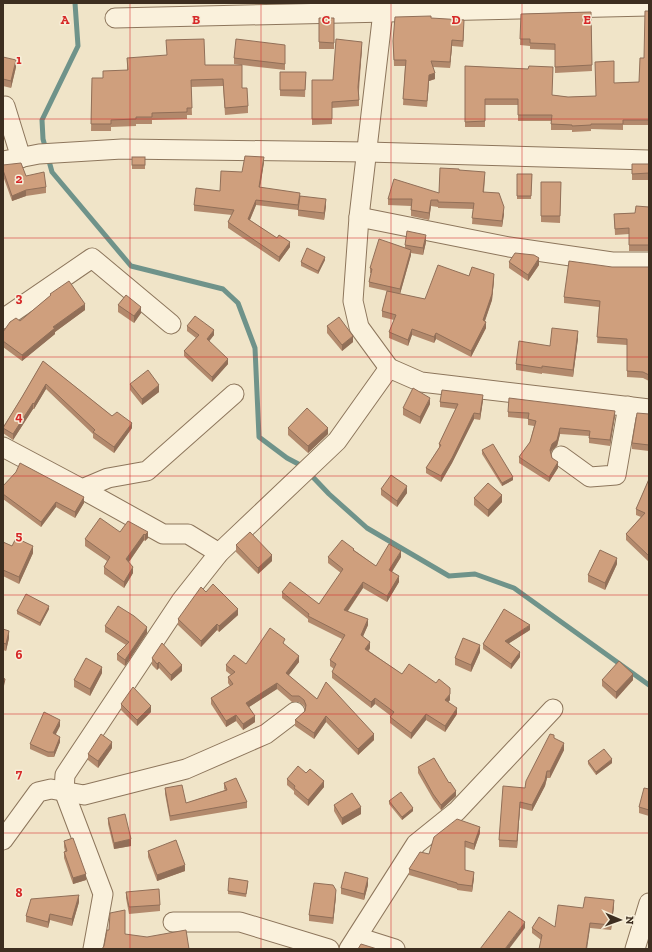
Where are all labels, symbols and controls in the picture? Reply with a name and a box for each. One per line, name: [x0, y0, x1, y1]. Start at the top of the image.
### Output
text: A: [61, 12, 70, 27]
text: B: [192, 12, 200, 27]
text: C: [322, 12, 330, 27]
text: D: [451, 12, 461, 27]
text: E: [583, 12, 591, 27]
text: 1: [16, 52, 22, 67]
text: 2: [16, 171, 23, 186]
text: 3: [16, 290, 23, 305]
text: 4: [15, 409, 23, 424]
text: 5: [16, 528, 23, 543]
text: 6: [16, 647, 23, 662]
text: 7: [16, 766, 23, 781]
text: 8: [15, 885, 23, 900]
north arrow: [600, 900, 640, 940]
text: N: [623, 916, 636, 925]

